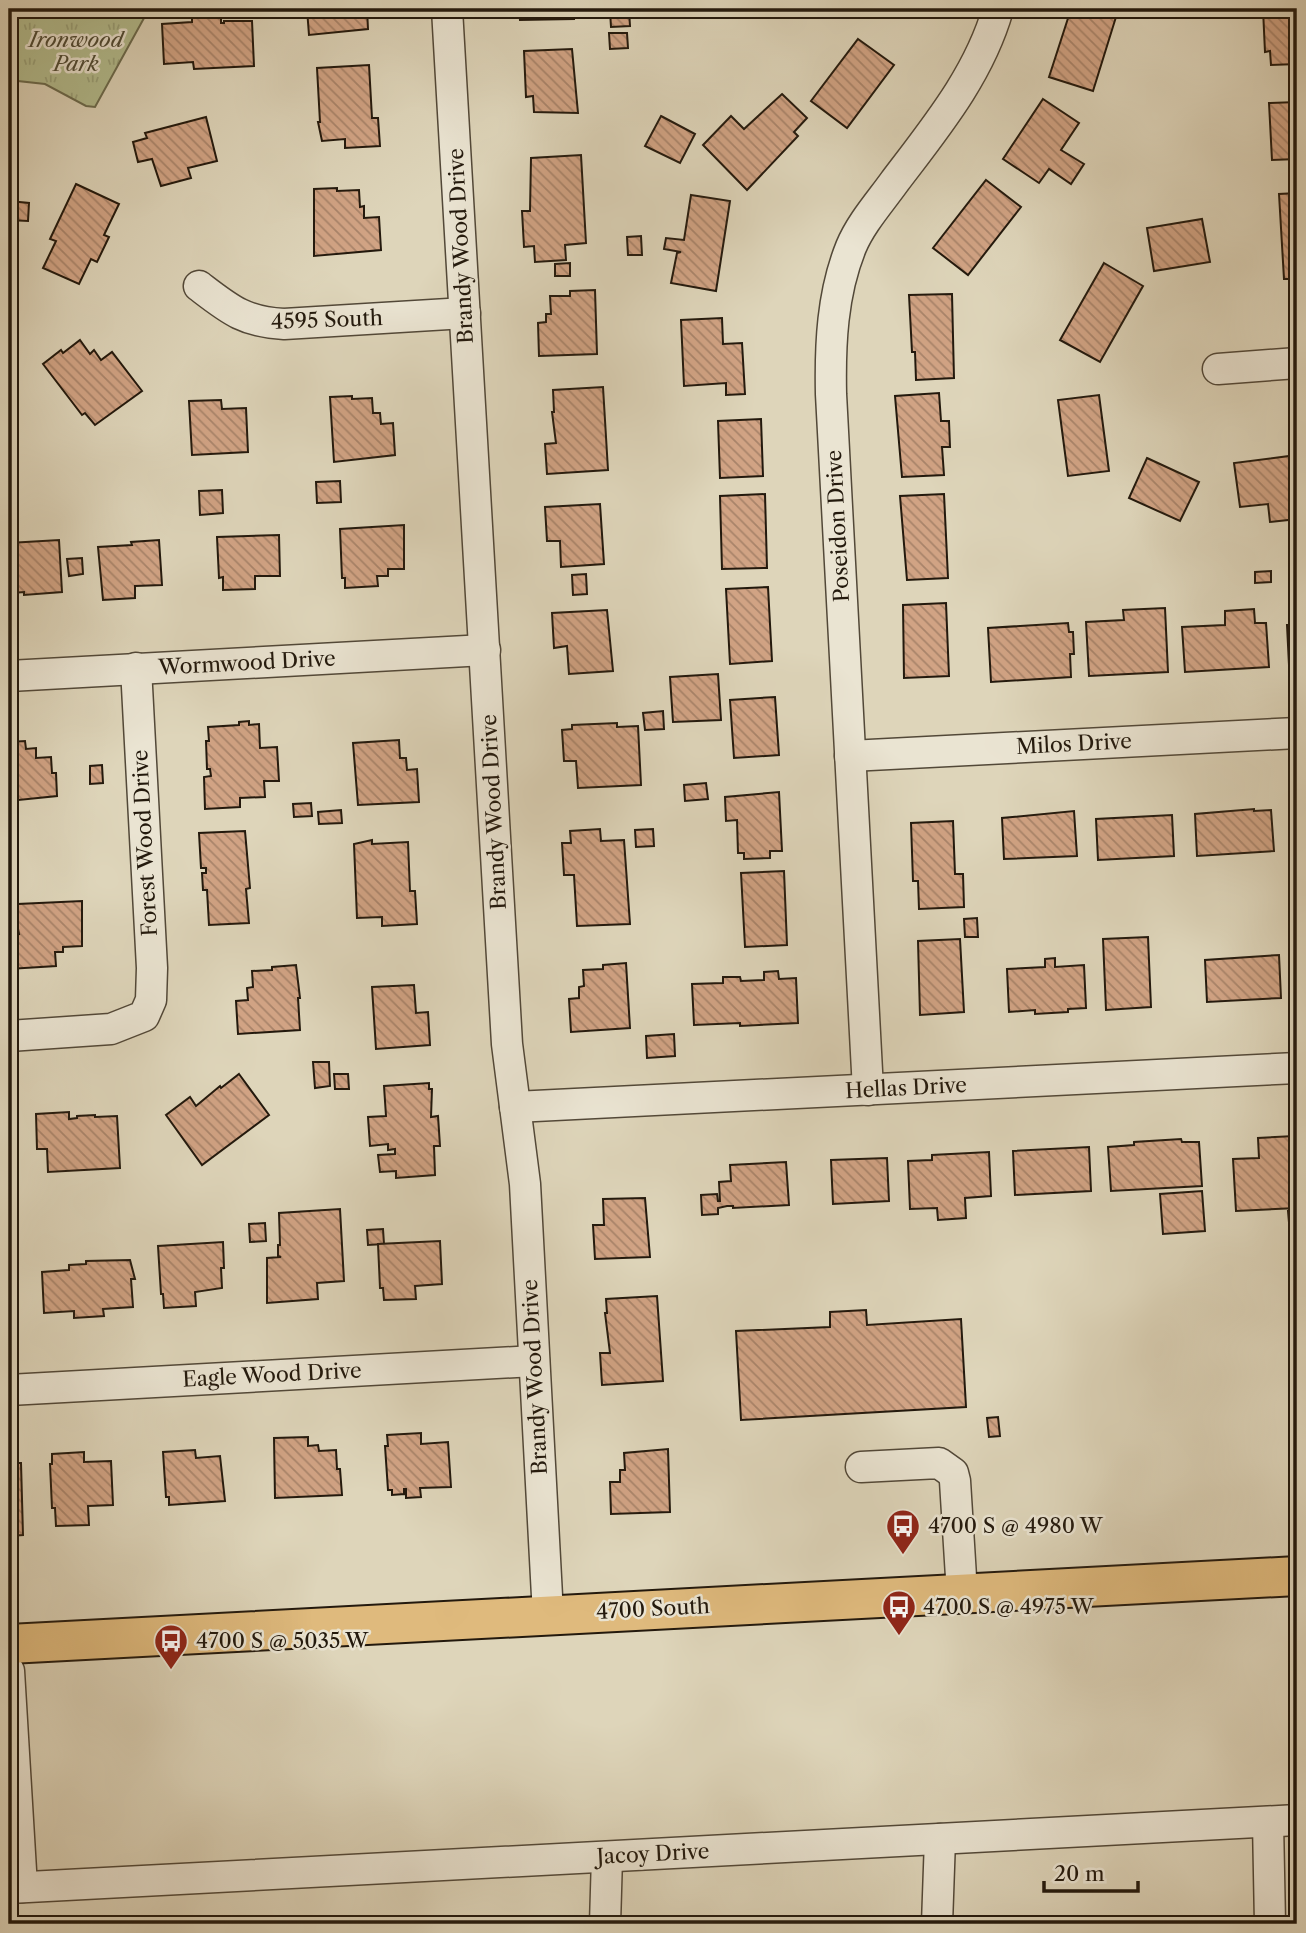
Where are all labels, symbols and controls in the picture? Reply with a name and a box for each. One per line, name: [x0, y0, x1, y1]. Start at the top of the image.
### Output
park label: Ironwood Park: [27, 27, 126, 76]
street label: Brandy Wood Drive: [443, 148, 478, 345]
street label: 4595 South: [271, 305, 383, 334]
street label: Poseidon Drive: [821, 449, 854, 603]
street label: Wormwood Drive: [157, 645, 336, 680]
street label: Brandy Wood Drive: [476, 714, 511, 911]
street label: Milos Drive: [1015, 728, 1133, 759]
street label: Forest Wood Drive: [127, 749, 162, 937]
street label: Hellas Drive: [844, 1072, 968, 1103]
street label: Brandy Wood Drive: [517, 1279, 552, 1476]
street label: Eagle Wood Drive: [182, 1357, 362, 1392]
bus stop icon: 4700 S @ 4980 W: [884, 1507, 922, 1556]
place label: 4700 S @ 4980 W: [928, 1513, 1104, 1538]
bus stop icon: 4700 S @ 4975 W: [880, 1588, 918, 1637]
street label: 4700 South: [596, 1593, 710, 1624]
place label: 4700 S @ 4975 W: [923, 1594, 1095, 1619]
bus stop icon: 4700 S @ 5035 W: [152, 1622, 190, 1671]
place label: 4700 S @ 5035 W: [196, 1628, 369, 1653]
street label: Jacoy Drive: [593, 1838, 710, 1869]
scale bar: [1044, 1849, 1138, 1893]
text: 20 m: [1054, 1861, 1105, 1886]

